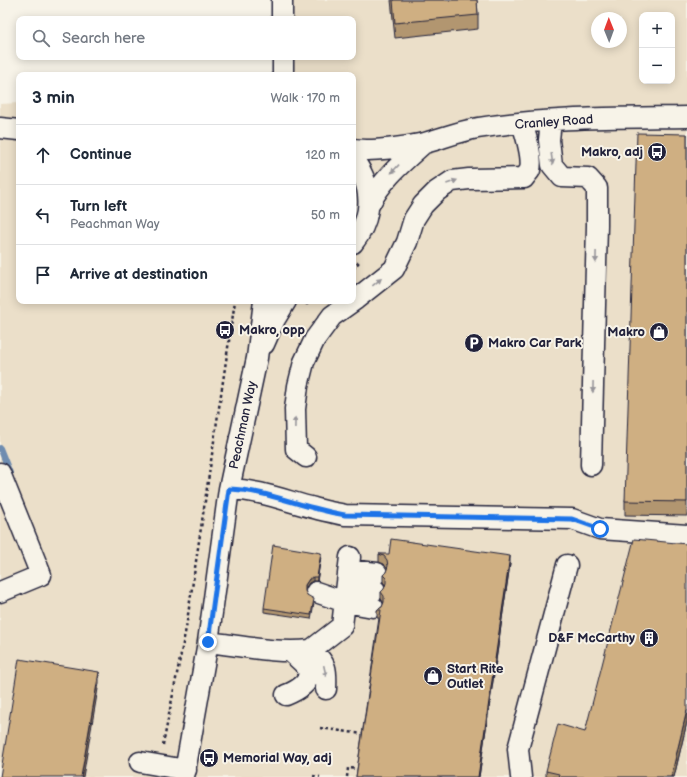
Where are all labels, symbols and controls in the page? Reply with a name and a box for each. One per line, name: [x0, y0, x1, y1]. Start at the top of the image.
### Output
north arrow: [591, 12, 627, 48]
map controls: [639, 12, 675, 84]
button: +: [639, 12, 675, 48]
search box: [16, 16, 356, 60]
icon: search: [30, 27, 52, 49]
text: Search here: [62, 29, 145, 48]
button: −: [639, 48, 675, 84]
text: 3 min: [32, 88, 75, 108]
text: Walk · 170 m: [270, 90, 340, 106]
street label: Cranley Road: [514, 111, 594, 133]
bus stop icon: Makro, adj: [646, 141, 668, 163]
icon: ahead: [32, 144, 54, 166]
place label: Makro, adj: [581, 144, 643, 160]
text: Continue: [70, 145, 132, 164]
text: 120 m: [305, 147, 340, 163]
one-way arrow: [548, 153, 555, 165]
one-way arrow: [390, 164, 400, 174]
one-way arrow: [447, 179, 459, 185]
text: Turn left: [70, 197, 127, 216]
icon: left: [32, 204, 54, 226]
text: 50 m: [311, 207, 340, 223]
text: Peachman Way: [70, 216, 160, 232]
one-way arrow: [593, 251, 600, 263]
icon: arrive: [32, 264, 54, 286]
text: Arrive at destination: [70, 265, 208, 284]
one-way arrow: [372, 278, 383, 287]
bus stop icon: Makro, opp: [214, 319, 236, 341]
shop icon: Makro: [648, 321, 670, 343]
place label: Makro, opp: [239, 322, 305, 338]
place label: Makro: [607, 324, 645, 340]
parking icon: Makro Car Park: [463, 332, 485, 354]
place label: Makro Car Park: [488, 335, 582, 351]
street label: Peachman Way: [226, 379, 260, 470]
one-way arrow: [590, 381, 596, 394]
one-way arrow: [292, 416, 298, 429]
route start: [591, 520, 609, 538]
building icon: D&F McCarthy: [638, 627, 660, 649]
place label: D&F McCarthy: [548, 630, 635, 646]
route end: [199, 633, 217, 651]
place label: Start Rite Outlet: [447, 661, 504, 692]
one-way arrow: [323, 665, 329, 677]
shop icon: Start Rite Outlet: [422, 665, 444, 687]
bus stop icon: Memorial Way, adj: [198, 747, 220, 769]
place label: Memorial Way, adj: [223, 750, 332, 766]

